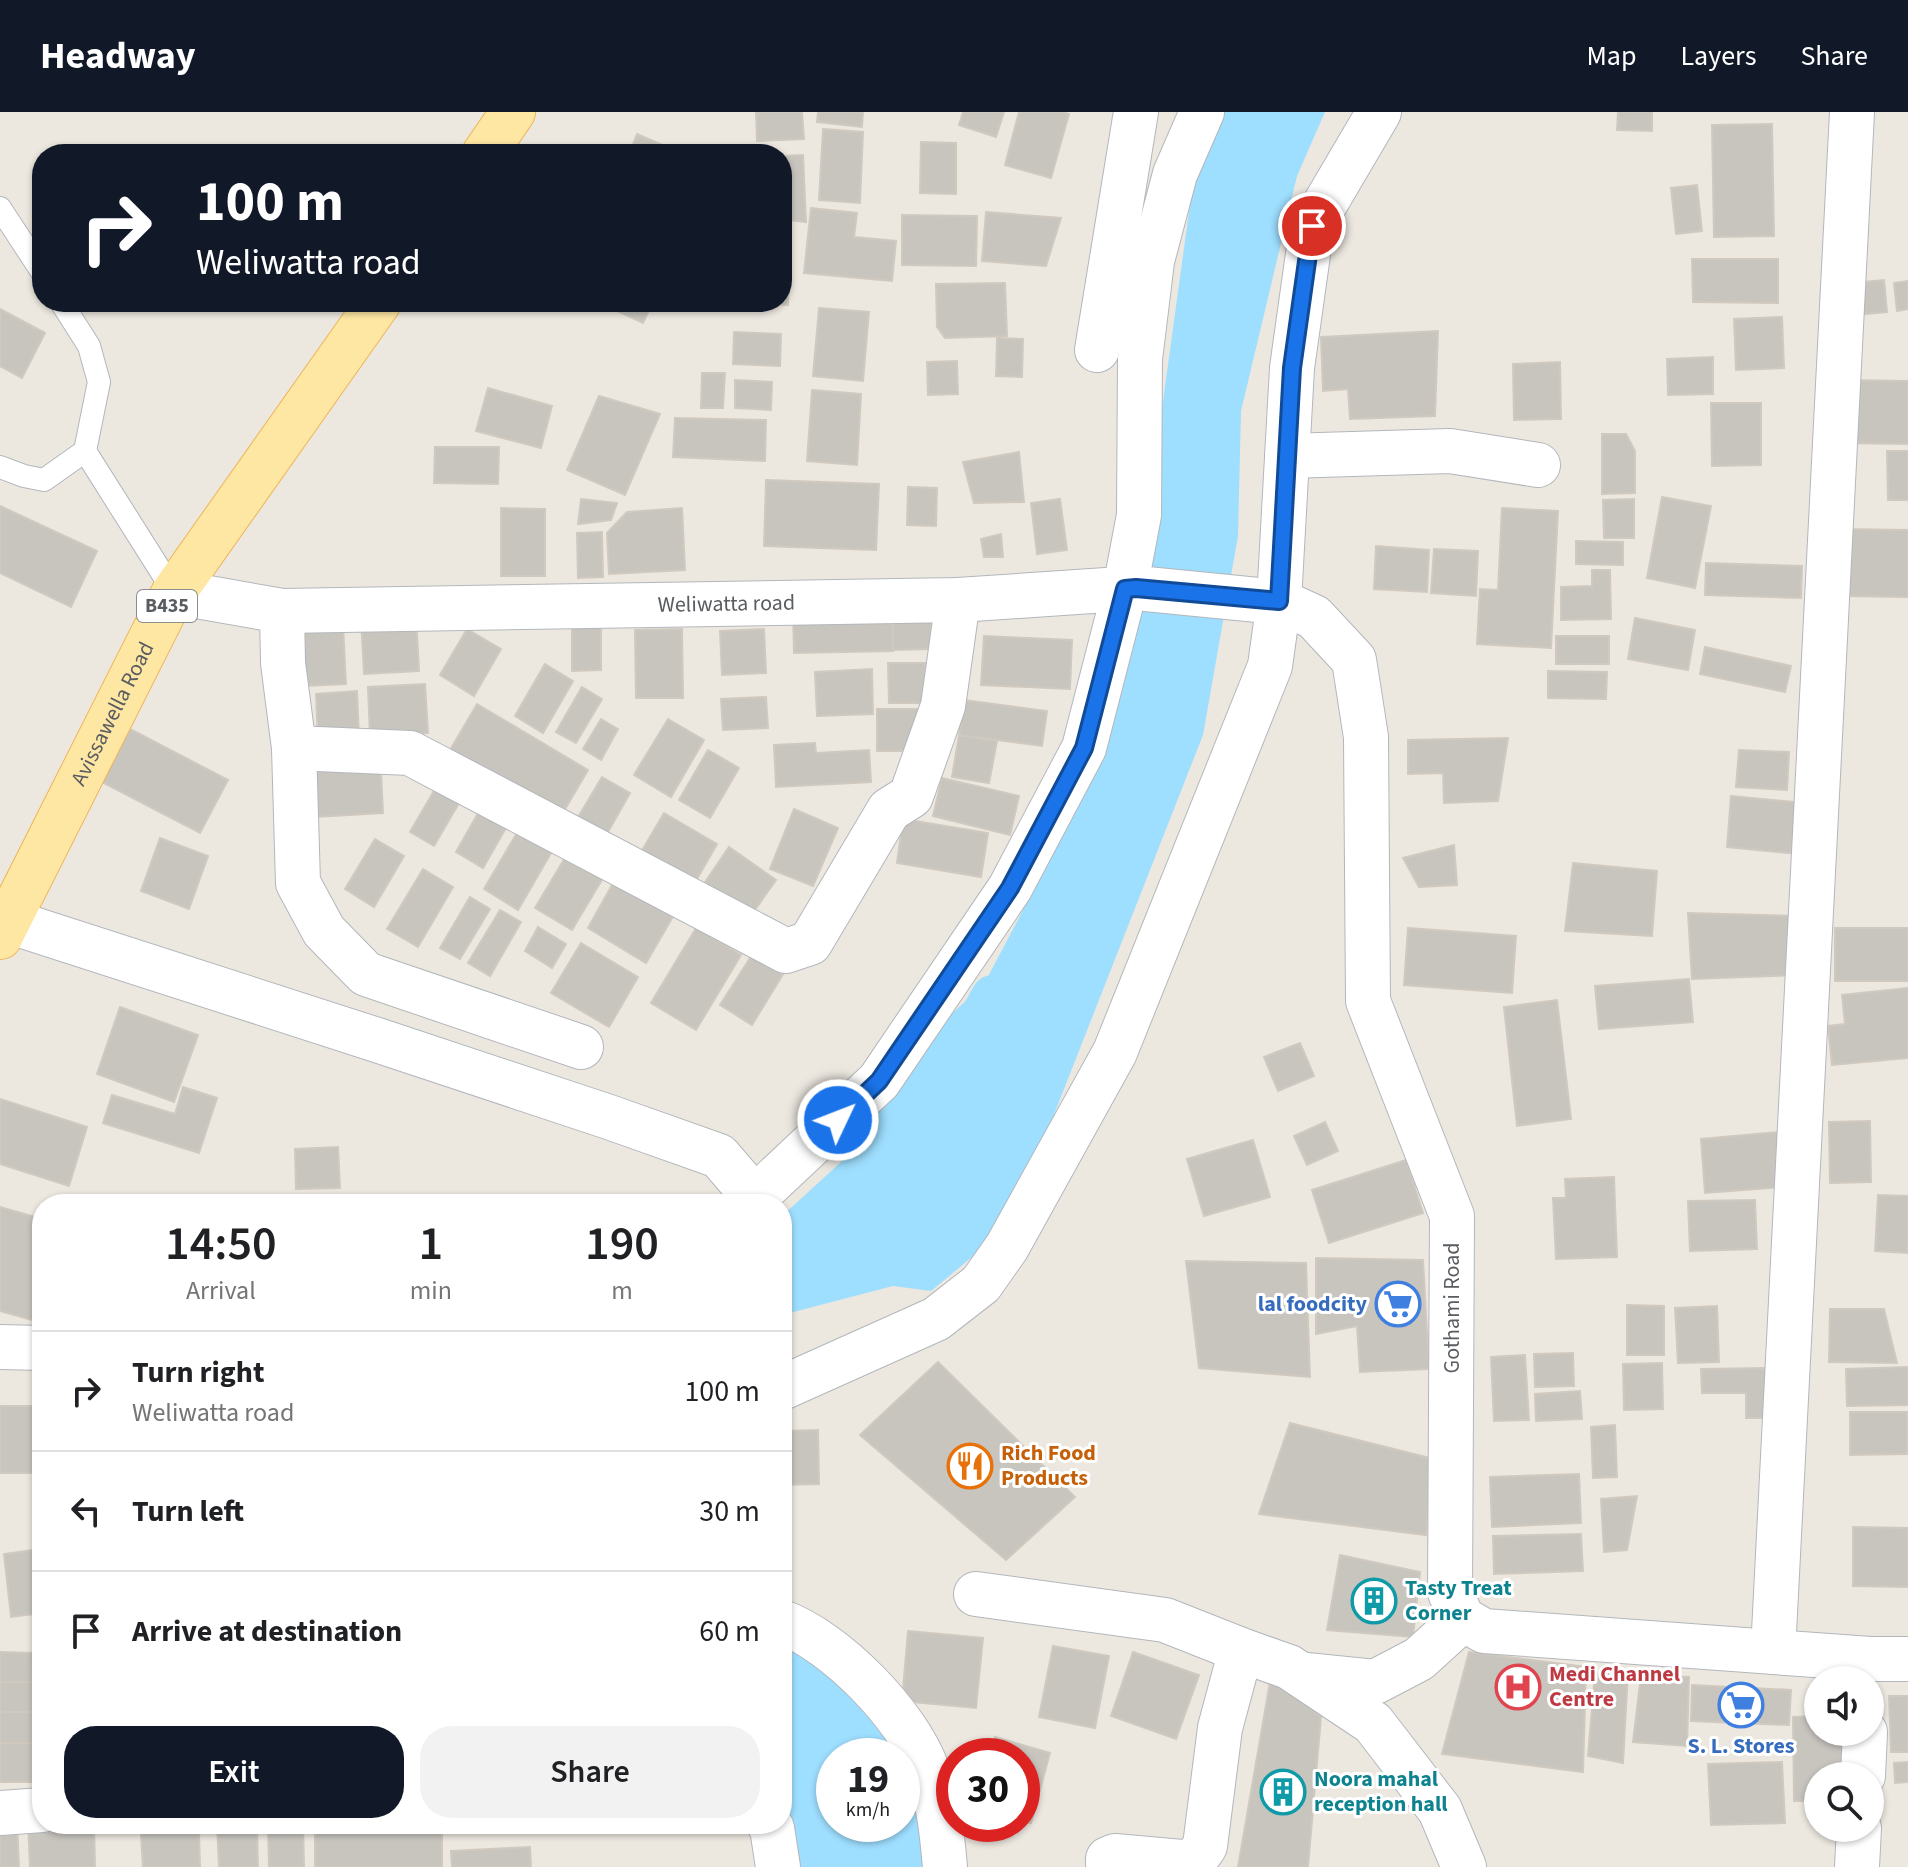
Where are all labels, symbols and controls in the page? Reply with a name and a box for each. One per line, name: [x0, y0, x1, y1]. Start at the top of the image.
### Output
text: Headway: [40, 29, 196, 83]
text: Map: [1586, 36, 1636, 76]
text: Layers: [1680, 36, 1756, 76]
text: Share: [1800, 36, 1868, 76]
text: 100 m: [196, 163, 344, 242]
icon: right: [64, 176, 168, 280]
pin: [1278, 192, 1346, 260]
icon: arrive: [1290, 204, 1334, 248]
text: Weliwatta road: [196, 237, 421, 288]
street label: Weliwatta road: [657, 587, 795, 621]
road number: B435: [137, 590, 197, 622]
street label: Avissawella Road: [63, 636, 162, 791]
position arrow: [796, 1078, 880, 1162]
text: 14:50: [165, 1210, 277, 1278]
text: 1: [419, 1210, 443, 1278]
text: 190: [585, 1210, 659, 1278]
street label: Gothami Road: [1436, 1243, 1468, 1373]
text: Arrival: [186, 1272, 256, 1309]
text: min: [410, 1272, 452, 1309]
text: m: [611, 1272, 633, 1309]
supermarket icon: lal foodcity: [1374, 1280, 1422, 1328]
place label: lal foodcity: [1258, 1288, 1368, 1320]
text: Turn right: [132, 1351, 264, 1394]
icon: right: [64, 1369, 108, 1413]
text: 100 m: [684, 1370, 760, 1413]
text: Weliwatta road: [132, 1394, 294, 1431]
place label: Rich Food Products: [1001, 1437, 1096, 1494]
restaurant icon: Rich Food Products: [946, 1442, 994, 1490]
icon: left: [64, 1489, 108, 1533]
text: Turn left: [132, 1490, 244, 1533]
text: 30 m: [699, 1490, 760, 1533]
place label: Tasty Treat Corner: [1405, 1572, 1512, 1629]
building icon: Tasty Treat Corner: [1350, 1577, 1398, 1625]
icon: arrive: [64, 1609, 108, 1653]
text: Arrive at destination: [132, 1610, 402, 1653]
text: 60 m: [699, 1610, 760, 1653]
place label: Medi Channel Centre: [1549, 1658, 1681, 1715]
hospital icon: Medi Channel Centre: [1494, 1663, 1542, 1711]
map controls: [1804, 1666, 1884, 1842]
button: sound: [1804, 1666, 1884, 1746]
supermarket icon: S. L. Stores: [1717, 1681, 1765, 1729]
button: Exit: [64, 1726, 404, 1818]
button: Share: [420, 1726, 760, 1818]
place label: S. L. Stores: [1687, 1730, 1795, 1762]
speed limit sign: 30: [936, 1738, 1040, 1842]
text: 19: [847, 1751, 889, 1808]
button: search: [1804, 1762, 1884, 1842]
place label: Noora mahal reception hall: [1314, 1763, 1448, 1820]
building icon: Noora mahal reception hall: [1259, 1768, 1307, 1816]
text: km/h: [846, 1796, 890, 1824]

